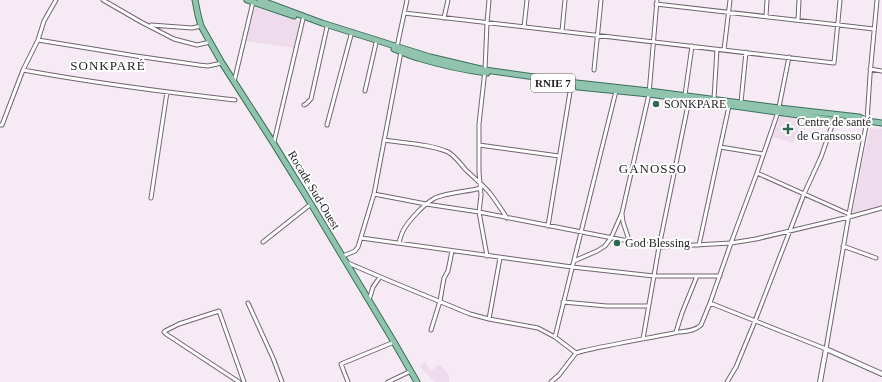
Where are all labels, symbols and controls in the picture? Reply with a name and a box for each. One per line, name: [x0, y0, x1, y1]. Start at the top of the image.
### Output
district label: SONKPARÉ: [70, 58, 146, 73]
road number: RNIE 7: [531, 74, 575, 92]
place label: SONKPARE: [664, 97, 726, 111]
marker: SONKPARE: [651, 99, 661, 109]
place label: Centre de santé de Gransosso: [797, 115, 871, 143]
marker: Centre de santé de Gransosso: [782, 123, 794, 135]
street label: Rocade Sud-Ouest: [285, 148, 343, 233]
district label: GANOSSO: [619, 161, 687, 176]
place label: God Blessing: [625, 236, 690, 250]
marker: God Blessing: [612, 238, 622, 248]

